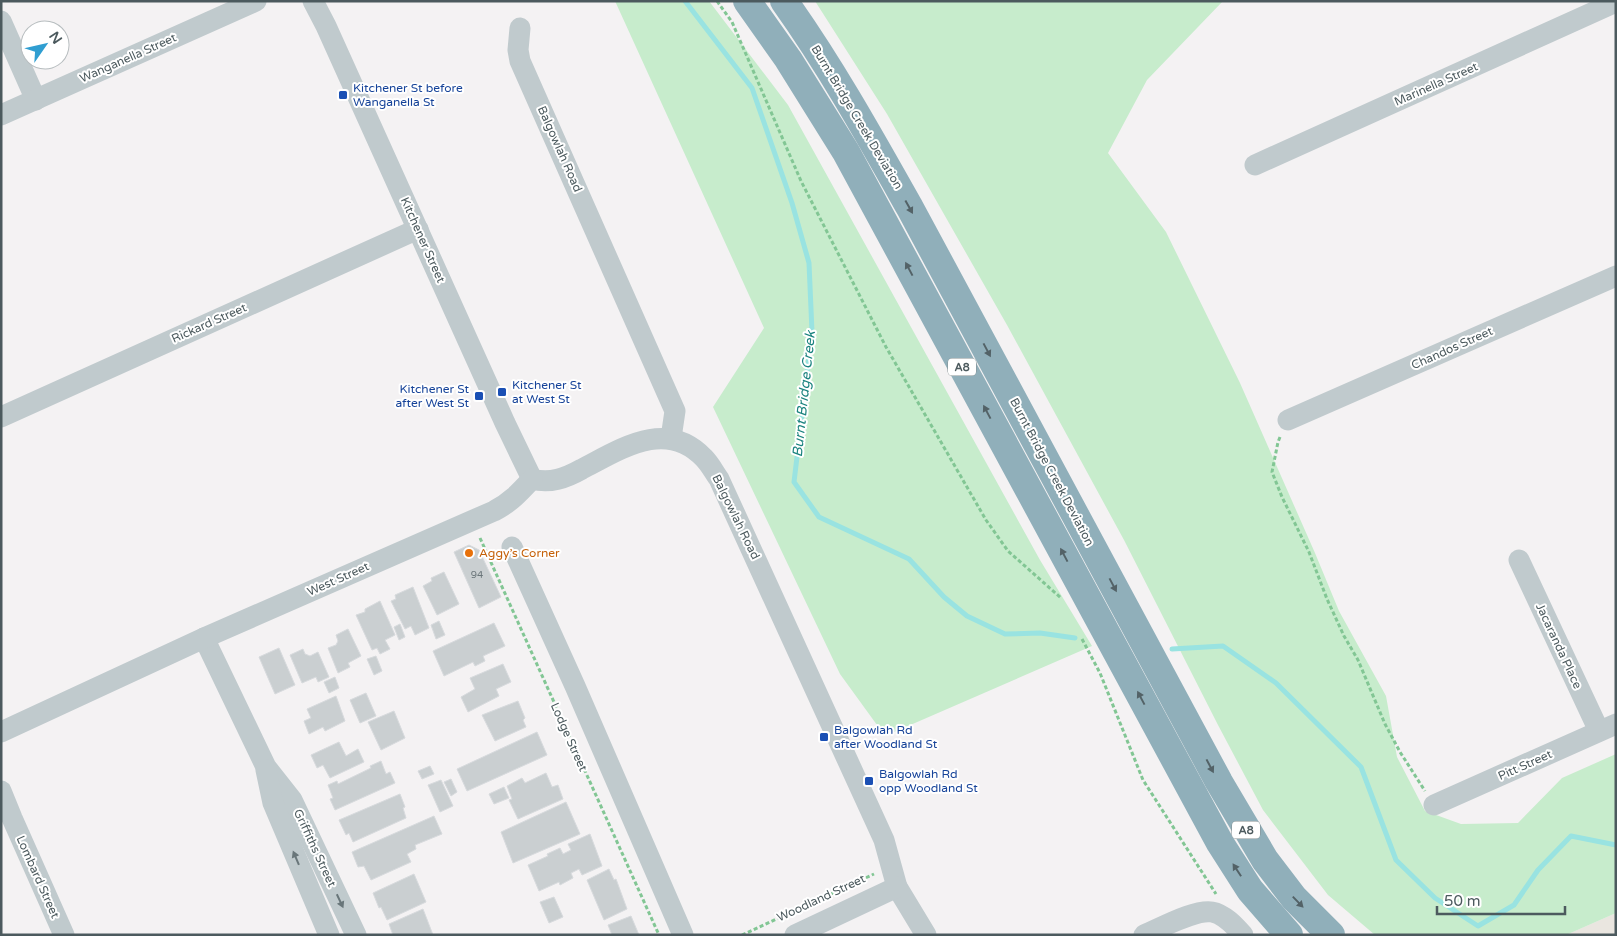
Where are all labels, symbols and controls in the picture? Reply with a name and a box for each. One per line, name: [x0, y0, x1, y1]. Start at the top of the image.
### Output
north arrow: [20, 20, 70, 70]
text: N: [45, 29, 66, 47]
street label: Wanganella Street: [78, 30, 179, 86]
street label: Burnt Bridge Creek Deviation: [808, 42, 906, 192]
street label: Marinella Street: [1392, 59, 1480, 109]
place label: Kitchener St before Wanganella St: [353, 81, 463, 109]
marker: Kitchener St before Wanganella St: [337, 89, 349, 101]
street label: Balgowlah Road: [535, 104, 585, 194]
street label: Kitchener Street: [398, 195, 448, 285]
one-way arrow: [905, 200, 914, 214]
one-way arrow: [905, 262, 914, 275]
street label: Rickard Street: [169, 300, 249, 346]
street label: Chandos Street: [1409, 324, 1495, 372]
water label: Burnt Bridge Creek: [789, 329, 819, 458]
one-way arrow: [982, 343, 991, 357]
road number: A8: [948, 358, 976, 376]
place label: Kitchener St at West St: [512, 378, 582, 406]
place label: Kitchener St after West St: [395, 382, 469, 410]
marker: Kitchener St at West St: [496, 386, 508, 398]
marker: Kitchener St after West St: [473, 390, 485, 402]
street label: Burnt Bridge Creek Deviation: [1007, 396, 1097, 548]
one-way arrow: [982, 405, 991, 418]
street label: Balgowlah Road: [709, 472, 763, 562]
place label: Aggy’s Corner: [479, 546, 560, 560]
marker: Aggy’s Corner: [463, 547, 475, 559]
one-way arrow: [1059, 548, 1068, 561]
street label: West Street: [305, 559, 371, 599]
house number: 94: [471, 569, 483, 581]
one-way arrow: [1109, 579, 1118, 592]
street label: Jacaranda Place: [1533, 601, 1585, 691]
one-way arrow: [1136, 691, 1145, 705]
street label: Lodge Street: [548, 701, 591, 774]
place label: Balgowlah Rd after Woodland St: [834, 723, 938, 751]
marker: Balgowlah Rd after Woodland St: [818, 731, 830, 743]
street label: Pitt Street: [1496, 747, 1555, 783]
one-way arrow: [1206, 759, 1214, 773]
place label: Balgowlah Rd opp Woodland St: [879, 767, 978, 795]
marker: Balgowlah Rd opp Woodland St: [863, 775, 875, 787]
street label: Griffiths Street: [291, 807, 339, 889]
road number: A8: [1232, 822, 1260, 838]
street label: Lombard Street: [14, 834, 63, 921]
one-way arrow: [291, 851, 299, 865]
one-way arrow: [1232, 863, 1242, 876]
street label: Woodland Street: [775, 871, 868, 925]
scale bar: [1437, 884, 1564, 916]
text: 50 m: [1444, 892, 1481, 910]
one-way arrow: [336, 894, 344, 908]
one-way arrow: [1292, 896, 1304, 908]

